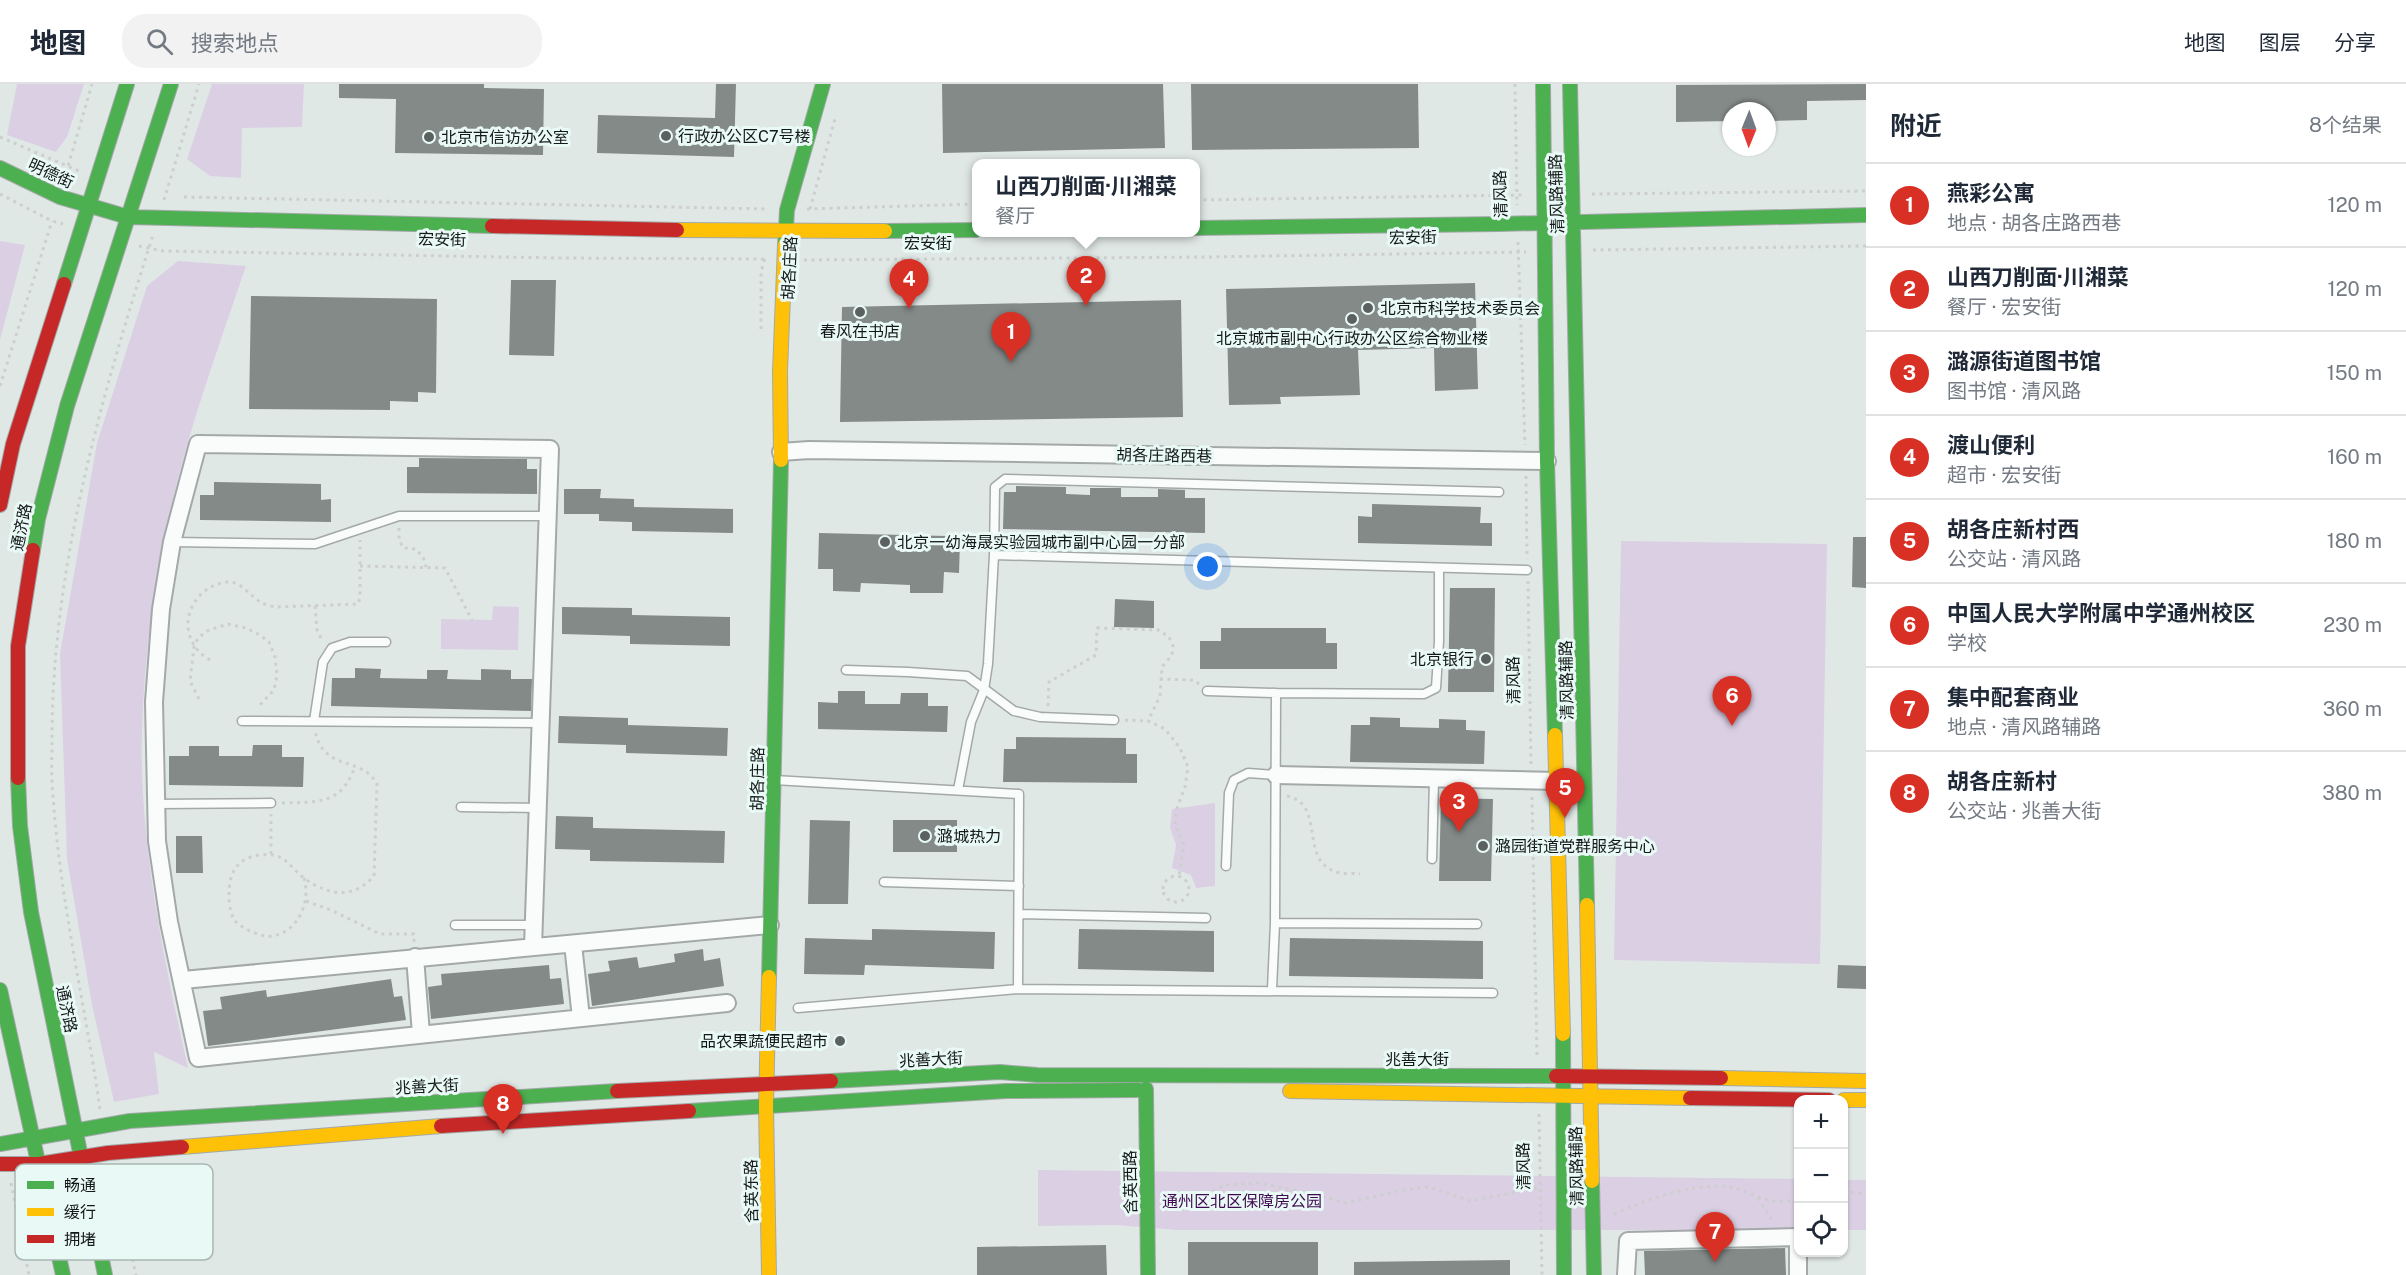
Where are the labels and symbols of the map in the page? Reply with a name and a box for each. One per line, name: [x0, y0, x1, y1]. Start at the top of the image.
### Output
north arrow: [1722, 102, 1776, 156]
place label: 行政办公区C7号楼: [678, 127, 811, 146]
place label: 北京市信访办公室: [441, 128, 569, 147]
marker: 行政办公区C7号楼: [659, 129, 673, 143]
marker: 北京市信访办公室: [422, 130, 436, 144]
street label: 清风路辅路: [1546, 154, 1567, 234]
street label: 明德街: [25, 155, 77, 192]
street label: 清风路: [1490, 170, 1511, 218]
street label: 宏安街: [1389, 228, 1437, 247]
street label: 宏安街: [418, 230, 466, 249]
street label: 宏安街: [904, 234, 952, 253]
street label: 胡各庄路: [778, 236, 801, 300]
pin: 2: [1066, 256, 1106, 306]
pin: 4: [890, 260, 928, 309]
place label: 北京市科学技术委员会: [1380, 299, 1540, 318]
marker: 北京市科学技术委员会: [1361, 301, 1375, 315]
marker: 春风在书店: [853, 305, 867, 319]
pin: 1: [992, 312, 1030, 362]
marker: 北京城市副中心行政办公区综合物业楼: [1345, 312, 1359, 326]
place label: 春风在书店: [820, 322, 900, 341]
place label: 北京城市副中心行政办公区综合物业楼: [1216, 329, 1488, 348]
street label: 胡各庄路西巷: [1116, 445, 1212, 466]
street label: 通济路: [8, 502, 35, 552]
place label: 北京一幼海晟实验园城市副中心园一分部: [897, 533, 1185, 552]
marker: 北京一幼海晟实验园城市副中心园一分部: [878, 535, 892, 549]
your location: [1193, 552, 1222, 581]
street label: 清风路辅路: [1556, 640, 1577, 720]
place label: 北京银行: [1410, 650, 1474, 669]
marker: 北京银行: [1479, 652, 1493, 666]
street label: 清风路: [1504, 656, 1523, 704]
pin: 6: [1712, 676, 1752, 726]
street label: 胡各庄路: [747, 747, 768, 811]
pin: 5: [1546, 768, 1584, 818]
pin: 3: [1440, 782, 1478, 832]
place label: 潞城热力: [937, 827, 1001, 846]
marker: 潞城热力: [918, 829, 932, 843]
place label: 潞园街道党群服务中心: [1495, 837, 1655, 856]
marker: 潞园街道党群服务中心: [1476, 839, 1490, 853]
street label: 通济路: [52, 984, 81, 1035]
place label: 品农果蔬便民超市: [700, 1032, 828, 1051]
marker: 品农果蔬便民超市: [833, 1034, 847, 1048]
street label: 兆善大街: [899, 1048, 963, 1071]
street label: 兆善大街: [1385, 1050, 1449, 1069]
street label: 兆善大街: [395, 1075, 459, 1098]
pin: 8: [484, 1084, 522, 1134]
street label: 清风路辅路: [1566, 1126, 1587, 1206]
street label: 清风路: [1514, 1142, 1533, 1190]
street label: 含英西路: [1120, 1150, 1141, 1214]
street label: 含英东路: [741, 1159, 762, 1223]
legend: [15, 1164, 213, 1260]
text: 畅通: [64, 1176, 96, 1195]
park label: 通州区北区保障房公园: [1162, 1192, 1322, 1211]
text: 缓行: [64, 1203, 96, 1222]
pin: 7: [1696, 1212, 1734, 1262]
text: 拥堵: [64, 1230, 96, 1249]

